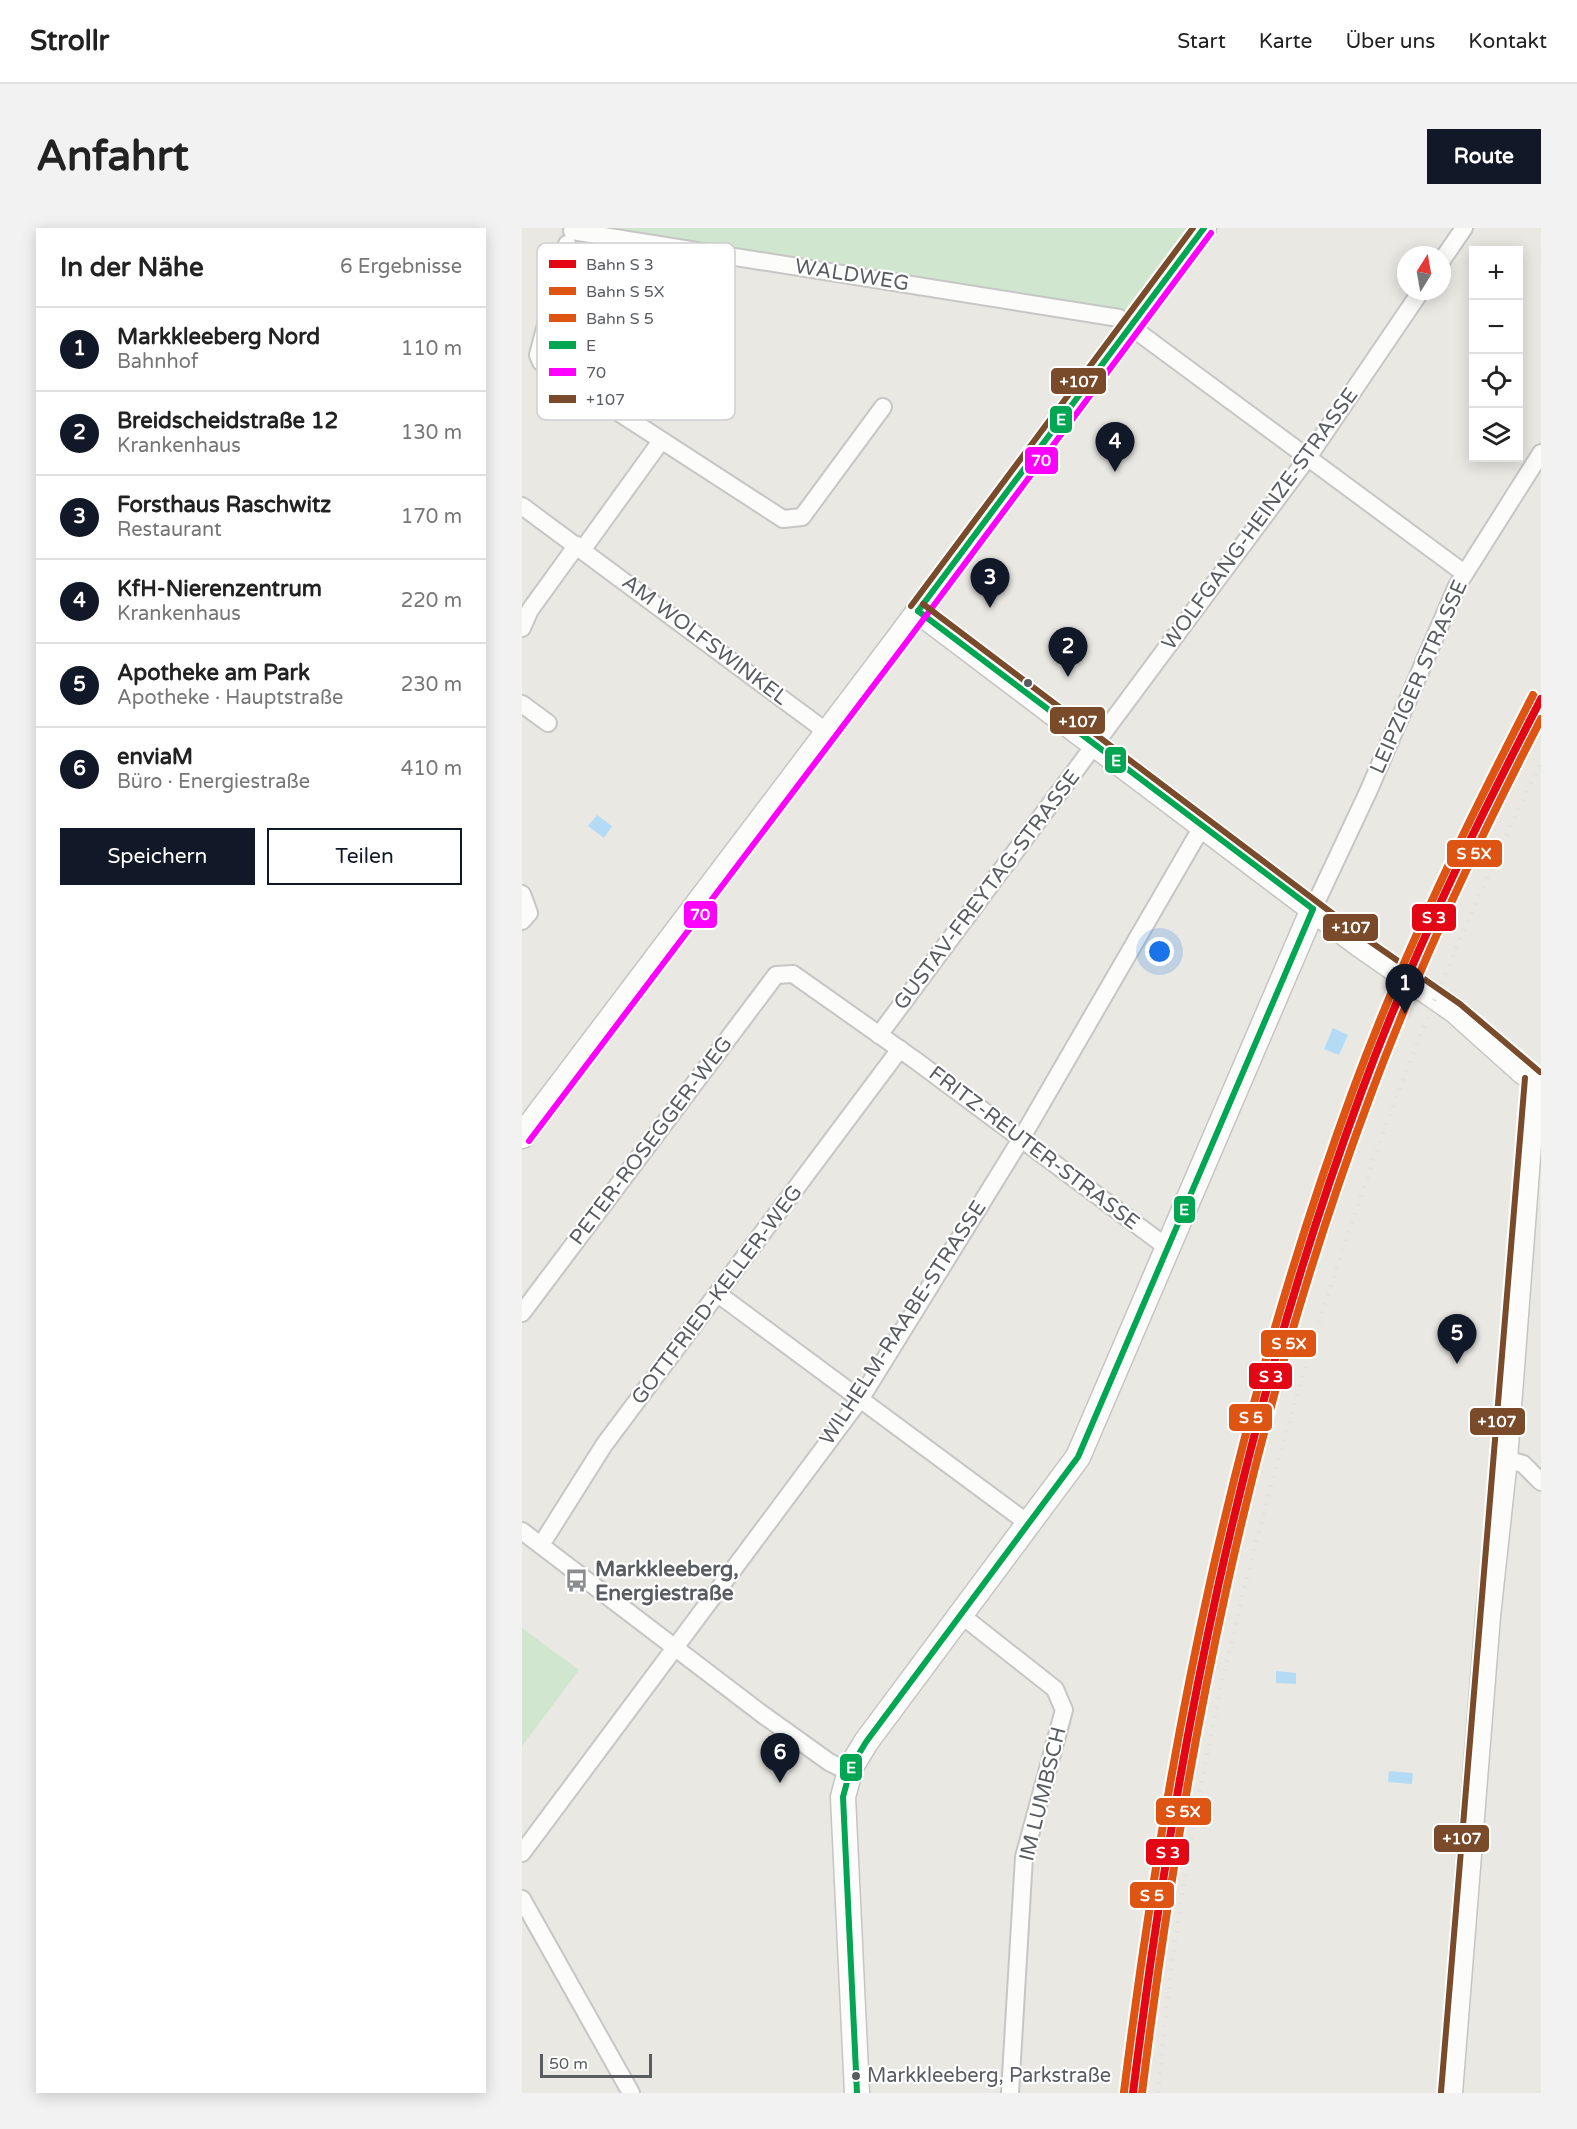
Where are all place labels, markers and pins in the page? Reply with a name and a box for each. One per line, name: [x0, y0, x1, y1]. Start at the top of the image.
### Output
pin: 4: [1096, 422, 1134, 472]
pin: 3: [970, 558, 1010, 608]
pin: 2: [1048, 628, 1088, 677]
unlabelled marker: [1022, 677, 1034, 689]
pin: 1: [1386, 964, 1424, 1014]
pin: 5: [1438, 1314, 1476, 1364]
place label: Markkleeberg, Energiestraße: [595, 1557, 739, 1606]
bus stop icon: Markkleeberg, Energiestraße: [564, 1568, 590, 1594]
pin: 6: [760, 1734, 800, 1783]
place label: Markkleeberg, Parkstraße: [867, 2064, 1111, 2088]
marker: Markkleeberg, Parkstraße: [850, 2070, 862, 2082]

